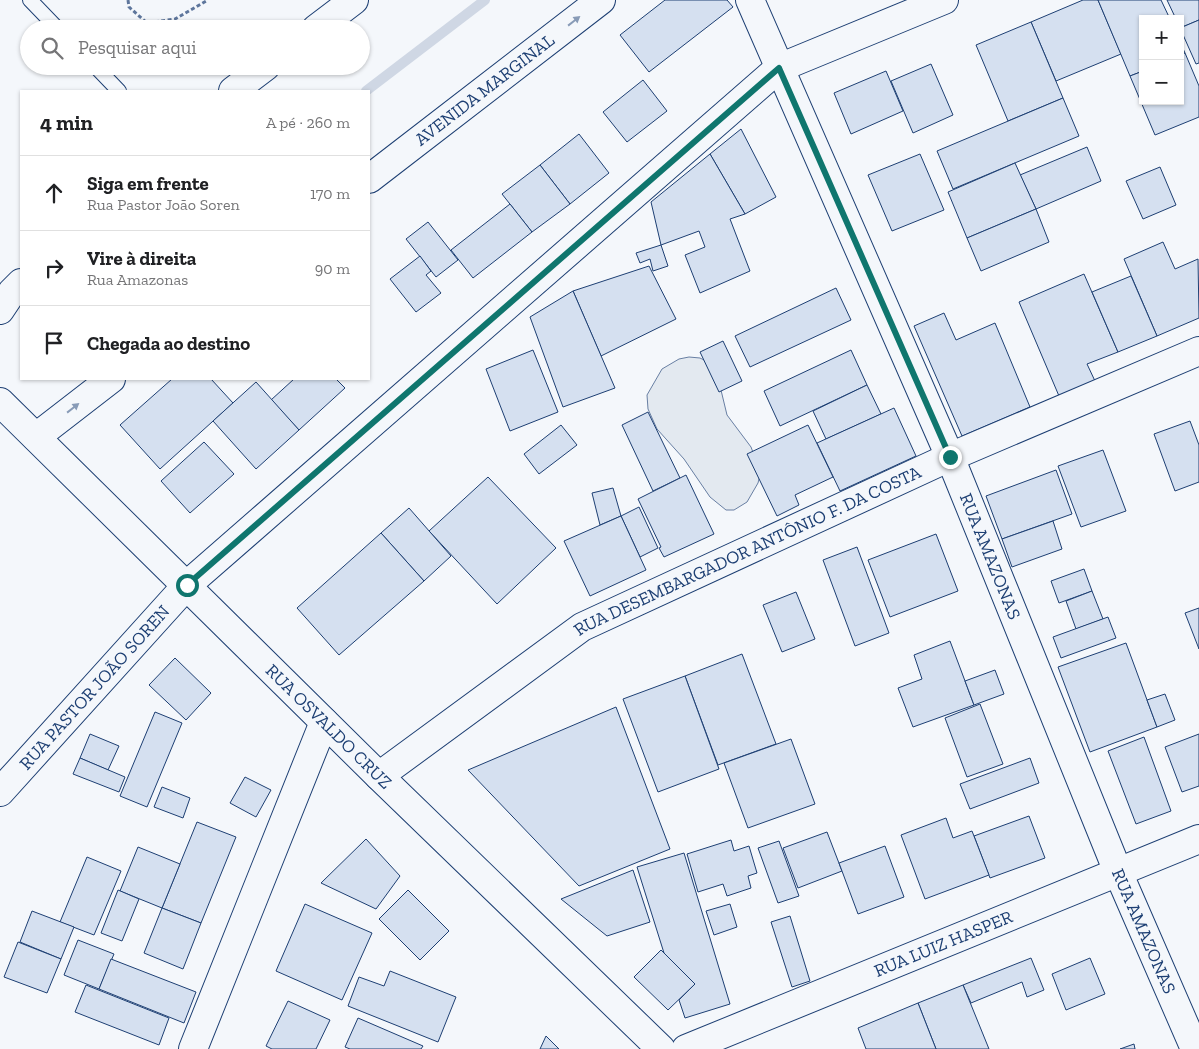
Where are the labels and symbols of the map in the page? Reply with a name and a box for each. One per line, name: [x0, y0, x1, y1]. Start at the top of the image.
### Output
one-way arrow: [567, 16, 580, 27]
street label: AVENIDA MARGINAL: [410, 29, 559, 151]
one-way arrow: [66, 402, 79, 413]
route end: [939, 446, 962, 469]
street label: RUA DESEMBARGADOR ANTÔNIO F. DA COSTA: [569, 461, 925, 641]
street label: RUA AMAZONAS: [955, 490, 1026, 623]
route start: [176, 574, 199, 597]
street label: RUA PASTOR JOÃO SOREN: [15, 600, 175, 774]
street label: RUA OSVALDO CRUZ: [261, 659, 397, 794]
street label: RUA AMAZONAS: [1107, 865, 1181, 997]
street label: RUA LUIZ HASPER: [871, 906, 1016, 982]

